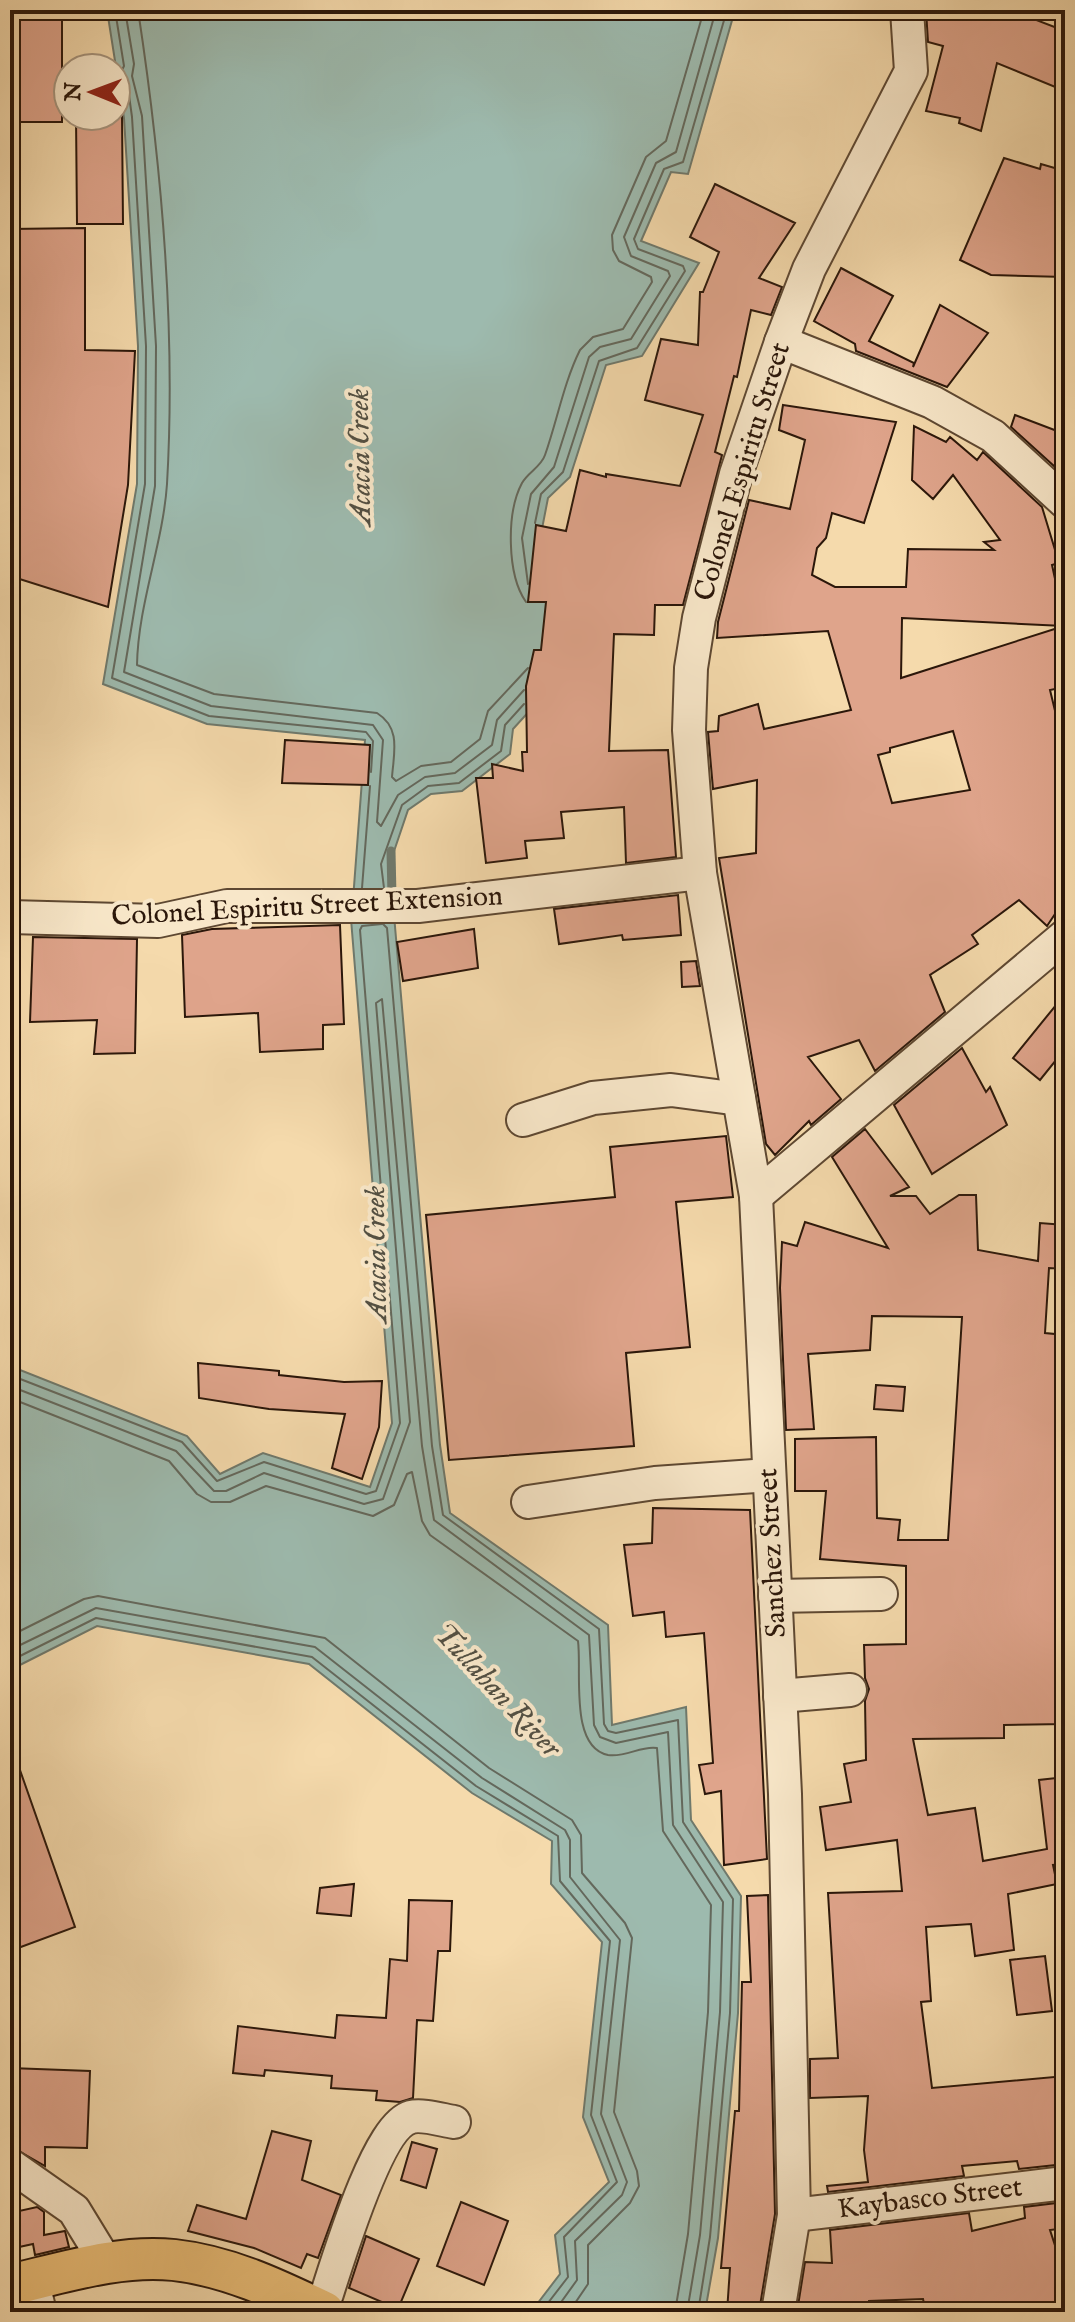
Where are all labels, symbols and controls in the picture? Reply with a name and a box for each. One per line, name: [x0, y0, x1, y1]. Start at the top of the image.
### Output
north arrow: [52, 52, 132, 132]
text: N: [60, 82, 88, 102]
street label: Colonel Espiritu Street: [687, 338, 799, 605]
water label: Acacia Creek: [341, 388, 381, 529]
street label: Colonel Espiritu Street Extension: [110, 879, 504, 935]
water label: Acacia Creek: [357, 1185, 397, 1326]
street label: Sanchez Street: [751, 1467, 795, 1639]
water label: Tullahan River: [425, 1616, 570, 1768]
street label: Kaybasco Street: [836, 2170, 1025, 2228]

